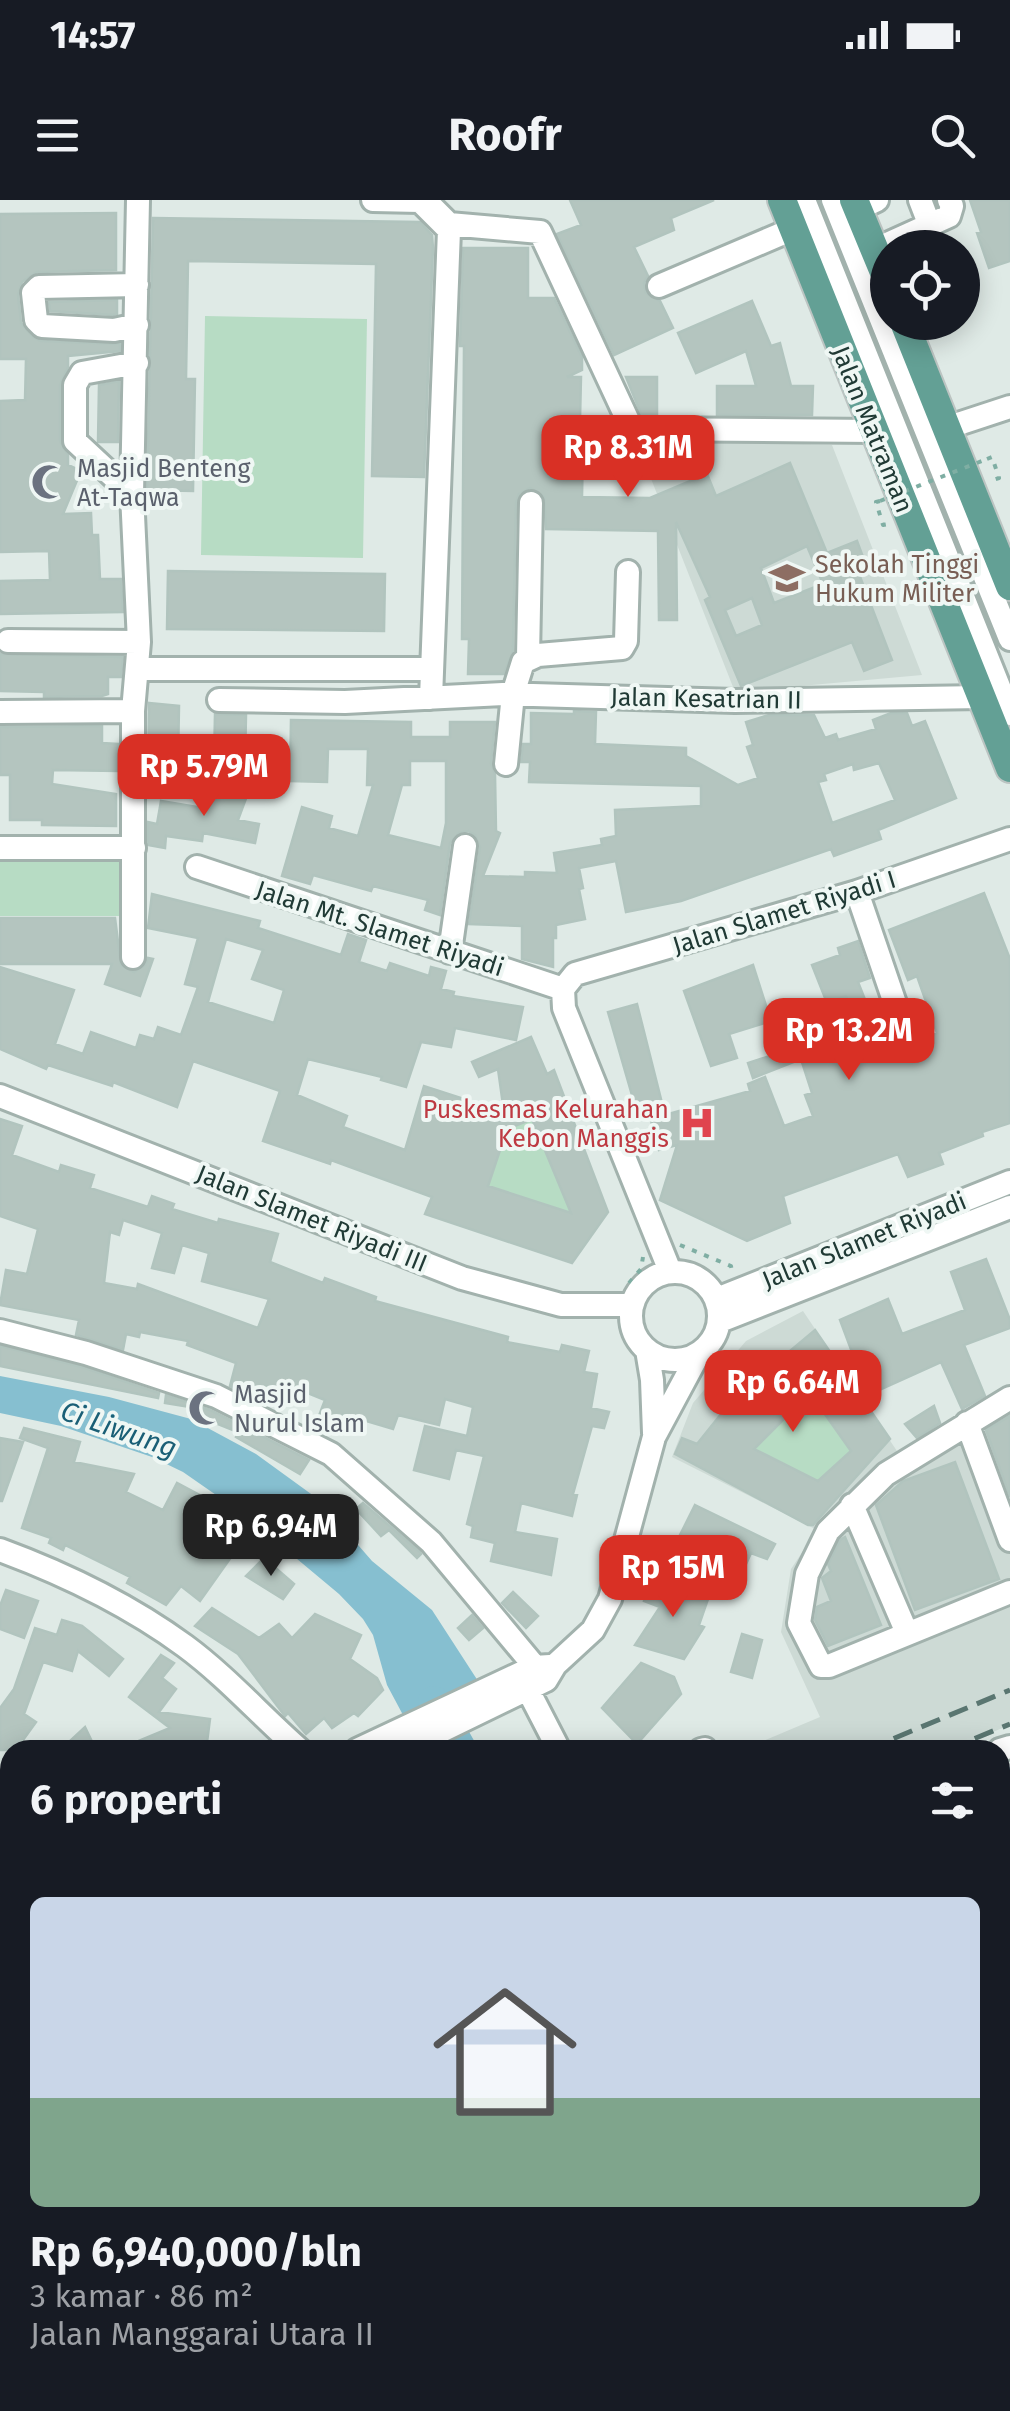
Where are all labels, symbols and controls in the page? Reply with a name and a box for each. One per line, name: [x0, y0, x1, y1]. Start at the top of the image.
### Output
text: 14:57: [50, 12, 136, 58]
icon: menu: [30, 108, 85, 163]
text: Roofr: [448, 108, 562, 162]
icon: search: [925, 108, 980, 163]
map controls: [870, 230, 980, 340]
button: locate: [870, 230, 980, 340]
street label: Jalan Matraman: [825, 342, 919, 517]
pin: Rp 8.31M: [525, 415, 731, 500]
text: Rp 8.31M: [563, 428, 693, 466]
place label: Masjid Benteng At-Taqwa: [77, 454, 251, 513]
mosque icon: Masjid Benteng At-Taqwa: [30, 463, 68, 501]
place label: Sekolah Tinggi Hukum Militer: [815, 550, 979, 609]
school or university icon: Sekolah Tinggi Hukum Militer: [768, 559, 806, 597]
street label: Jalan Kesatrian II: [610, 682, 802, 716]
pin: Rp 5.79M: [101, 734, 307, 819]
text: Rp 5.79M: [140, 747, 268, 785]
street label: Jalan Slamet Riyadi I: [669, 865, 900, 961]
street label: Jalan Mt. Slamet Riyadi: [252, 875, 508, 983]
pin: Rp 13.2M: [746, 998, 952, 1083]
text: Rp 13.2M: [785, 1011, 913, 1049]
place label: Puskesmas Kelurahan Kebon Manggis: [423, 1095, 669, 1154]
hospital icon: Puskesmas Kelurahan Kebon Manggis: [678, 1104, 716, 1142]
street label: Jalan Slamet Riyadi III: [192, 1159, 432, 1279]
street label: Jalan Slamet Riyadi: [758, 1186, 971, 1296]
pin: Rp 6.64M: [690, 1350, 896, 1435]
text: Rp 6.64M: [726, 1363, 860, 1401]
place label: Masjid Nurul Islam: [234, 1380, 365, 1439]
mosque icon: Masjid Nurul Islam: [187, 1389, 225, 1427]
water label: Ci Liwung: [56, 1394, 181, 1465]
pin: Rp 6.94M: [168, 1494, 374, 1579]
text: Rp 6.94M: [205, 1507, 337, 1545]
pin: Rp 15M: [592, 1535, 754, 1620]
text: Rp 15M: [621, 1548, 725, 1586]
icon: filters: [925, 1773, 980, 1828]
text: 6 properti: [30, 1775, 222, 1825]
icon: home: [415, 1962, 595, 2142]
text: Rp 6,940,000/bln: [30, 2227, 362, 2277]
text: 3 kamar · 86 m²: [30, 2277, 253, 2315]
text: Jalan Manggarai Utara II: [30, 2315, 374, 2353]

